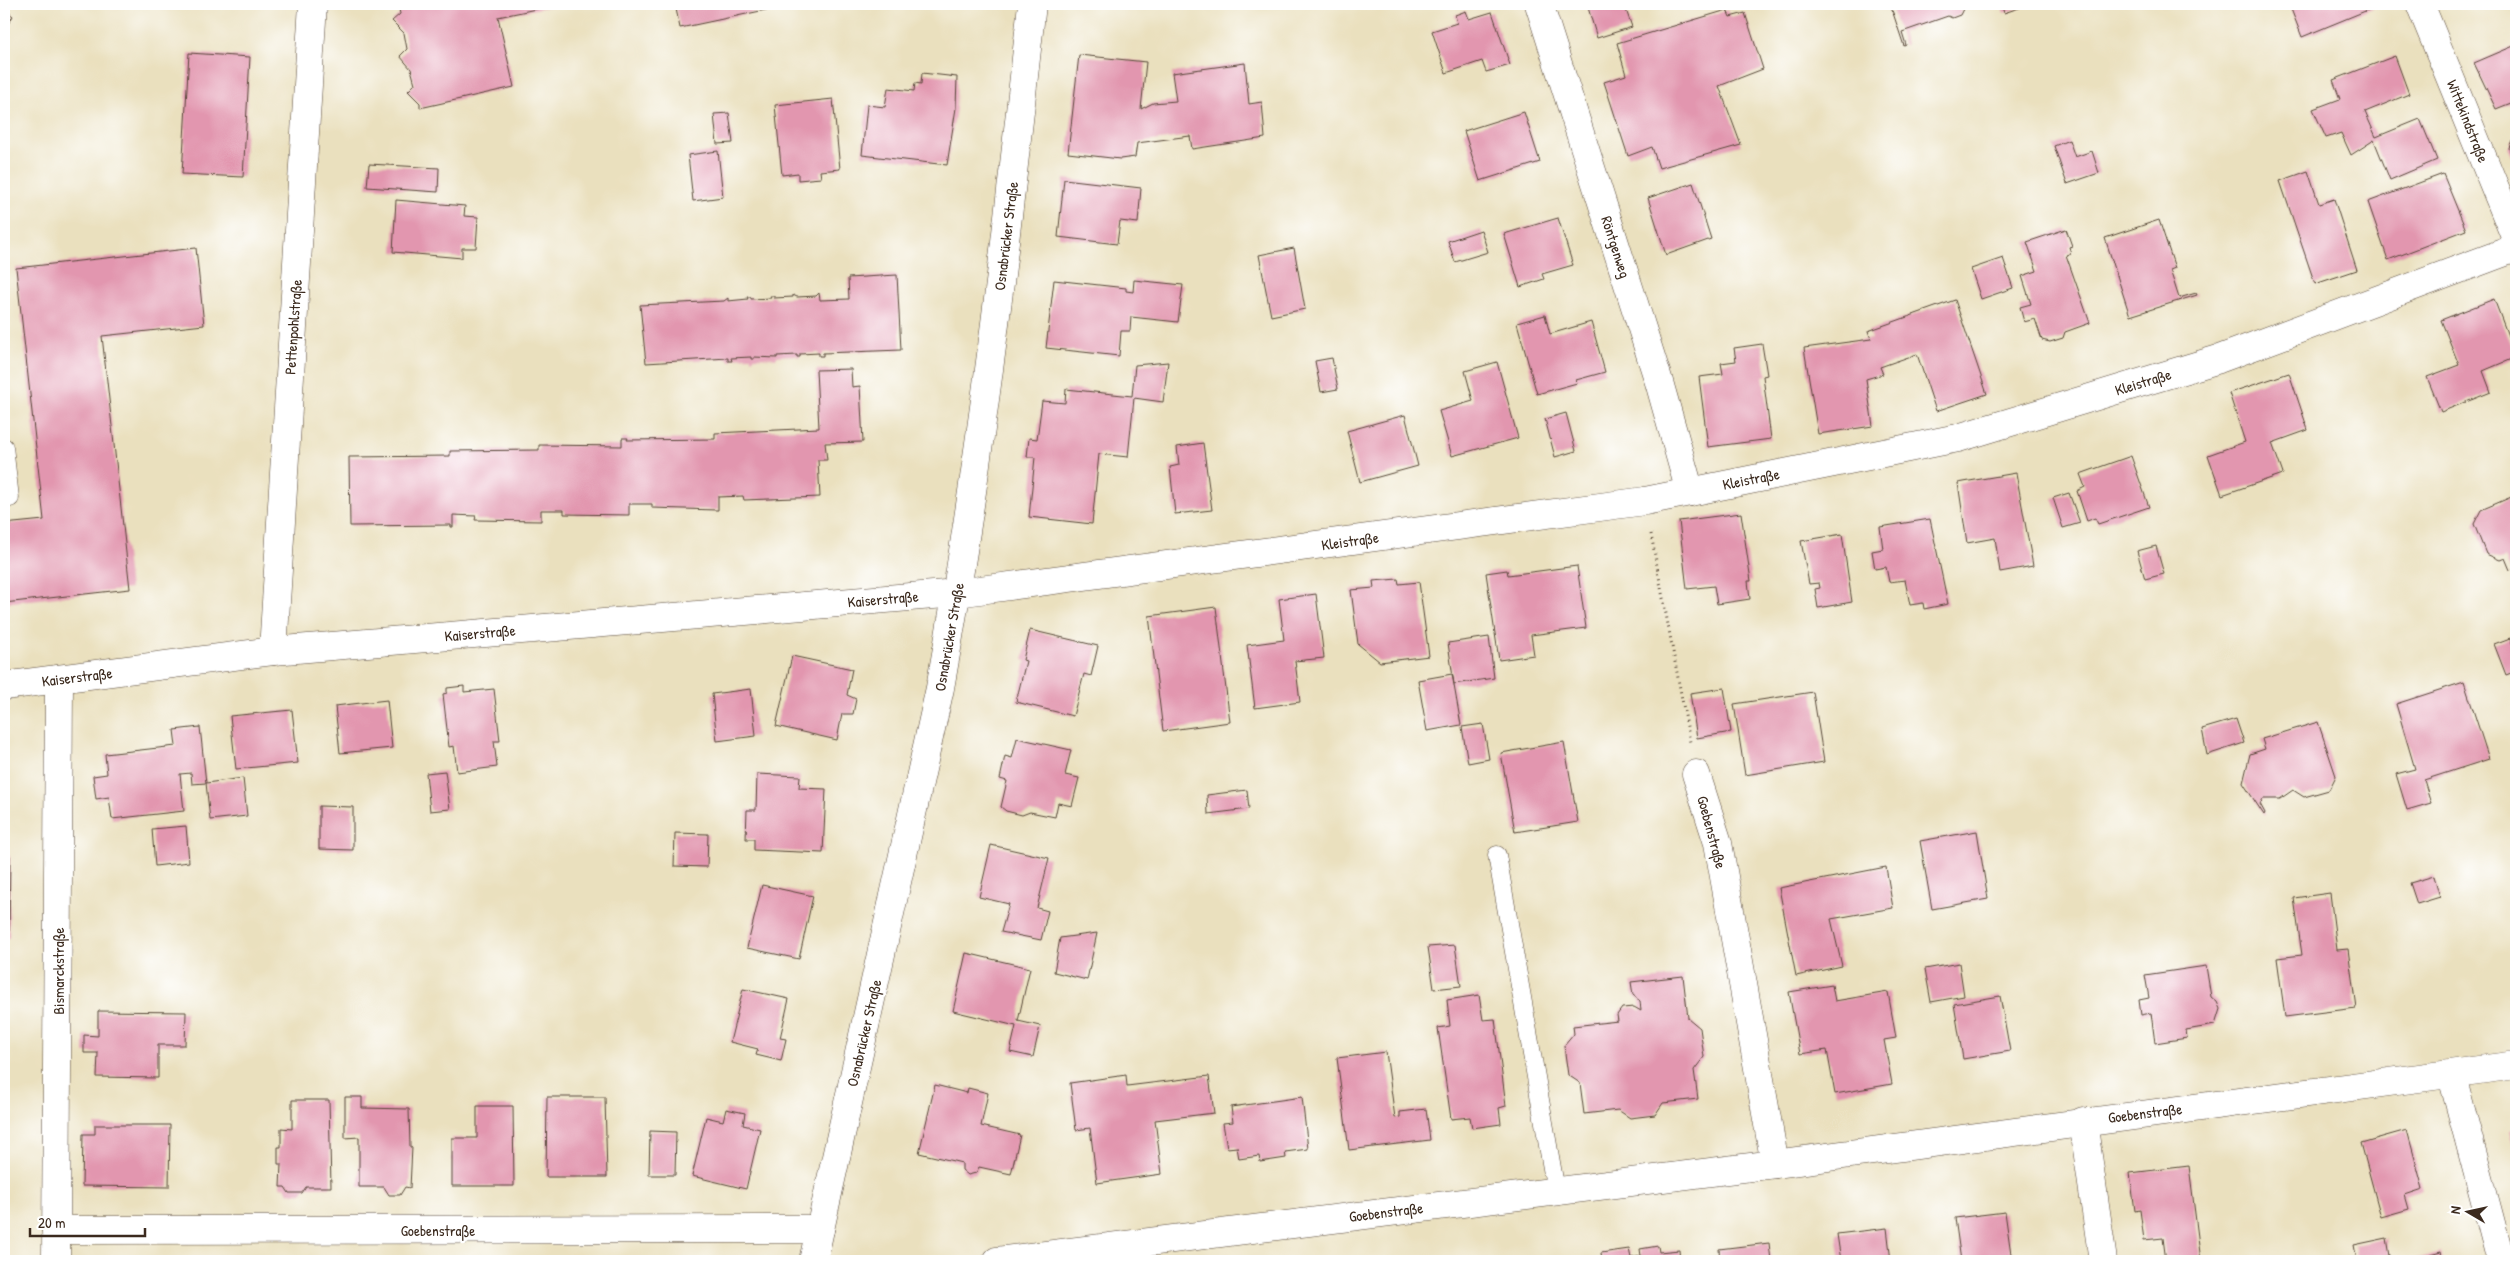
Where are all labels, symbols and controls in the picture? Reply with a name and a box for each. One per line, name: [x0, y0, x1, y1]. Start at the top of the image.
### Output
street label: Wittekindstraße: [2442, 76, 2494, 166]
street label: Osnabrücker Straße: [989, 180, 1023, 292]
street label: Röntgenweg: [1596, 213, 1636, 281]
street label: Pettenpohlstraße: [279, 279, 307, 375]
street label: Kleistraße: [2112, 364, 2174, 400]
street label: Kleistraße: [1721, 463, 1781, 495]
street label: Kleistraße: [1320, 527, 1380, 555]
street label: Osnabrücker Straße: [929, 581, 969, 693]
street label: Kaiserstraße: [847, 585, 919, 613]
street label: Kaiserstraße: [444, 619, 516, 647]
street label: Kaiserstraße: [40, 662, 114, 692]
street label: Goebenstraße: [1692, 793, 1732, 871]
street label: Bismarckstraße: [48, 927, 69, 1015]
street label: Osnabrücker Straße: [841, 977, 887, 1089]
street label: Goebenstraße: [2107, 1098, 2183, 1128]
north arrow: [2442, 1188, 2492, 1238]
street label: Goebenstraße: [1348, 1197, 1424, 1227]
text: N: [2445, 1204, 2465, 1215]
scale bar: [30, 1205, 145, 1237]
text: 20 m: [38, 1212, 65, 1233]
street label: Goebenstraße: [401, 1220, 475, 1241]

